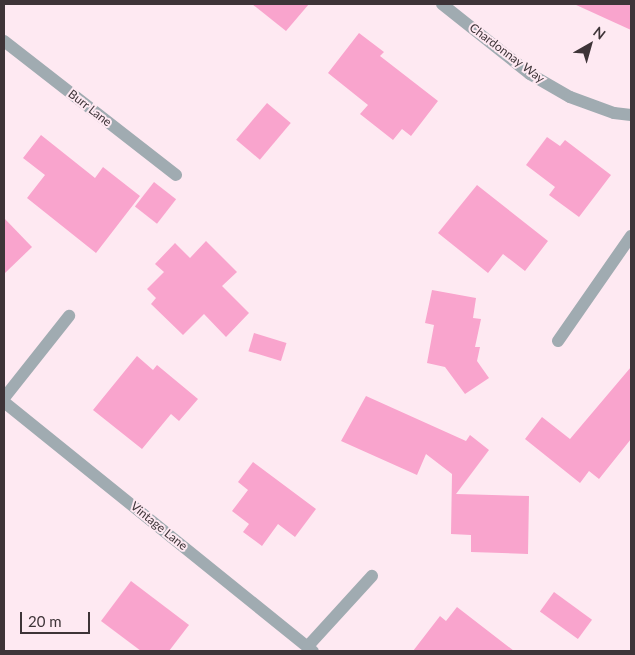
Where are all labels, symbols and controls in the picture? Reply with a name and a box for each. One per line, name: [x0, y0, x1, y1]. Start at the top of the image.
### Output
street label: Chardonnay Way: [467, 20, 547, 86]
north arrow: [565, 20, 615, 70]
text: N: [590, 23, 609, 43]
street label: Burr Lane: [65, 87, 115, 129]
street label: Vintage Lane: [128, 499, 190, 553]
scale bar: [22, 602, 92, 634]
text: 20 m: [28, 612, 62, 630]

